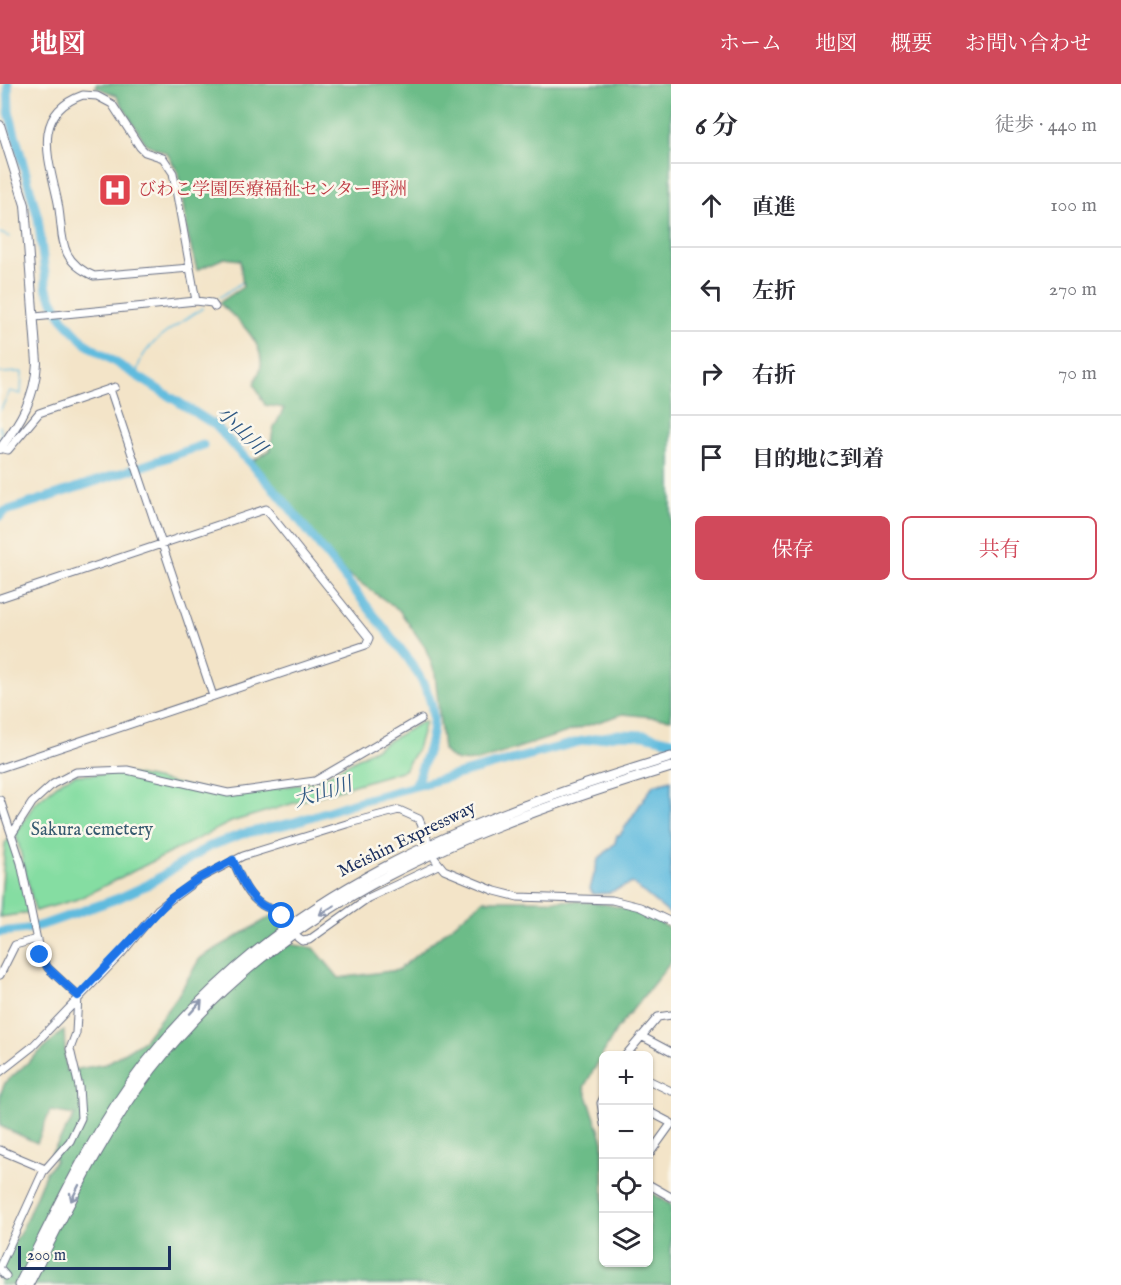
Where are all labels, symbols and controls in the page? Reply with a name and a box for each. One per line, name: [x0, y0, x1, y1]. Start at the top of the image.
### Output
text: 地図: [30, 28, 86, 63]
text: ホーム: [719, 31, 782, 58]
text: 地図: [815, 31, 857, 58]
text: 概要: [890, 31, 932, 58]
text: お問い合わせ: [965, 31, 1091, 58]
text: 6 分: [695, 110, 738, 143]
text: 徒歩 · 440 m: [995, 113, 1097, 138]
hospital icon: びわこ学園医療福祉センター野洲: [97, 172, 133, 208]
place label: びわこ学園医療福祉センター野洲: [138, 179, 407, 202]
icon: ahead: [695, 189, 728, 222]
text: 100 m: [1050, 193, 1097, 218]
text: 直進: [752, 194, 796, 222]
icon: left: [695, 273, 728, 306]
text: 270 m: [1049, 277, 1097, 302]
text: 左折: [752, 278, 796, 306]
icon: right: [695, 357, 728, 390]
text: 70 m: [1058, 361, 1097, 386]
text: 右折: [752, 362, 796, 390]
water label: 小山川: [211, 401, 273, 462]
icon: arrive: [695, 441, 728, 474]
text: 目的地に到着: [752, 446, 884, 474]
button: 保存: [695, 516, 890, 580]
button: 共有: [902, 516, 1097, 580]
water label: 大山川: [291, 772, 357, 814]
street label: Meishin Expressway: [334, 797, 480, 883]
park label: Sakura cemetery: [31, 819, 153, 842]
route start: [268, 902, 294, 928]
one-way arrow: [319, 904, 336, 916]
route end: [26, 941, 52, 967]
one-way arrow: [188, 999, 203, 1014]
map controls: [599, 1051, 653, 1267]
button: +: [599, 1051, 653, 1105]
button: −: [599, 1105, 653, 1159]
button: locate: [599, 1159, 653, 1213]
one-way arrow: [69, 1184, 80, 1202]
button: layers: [599, 1213, 653, 1267]
scale bar: [18, 1243, 171, 1270]
text: 200 m: [27, 1246, 66, 1266]

